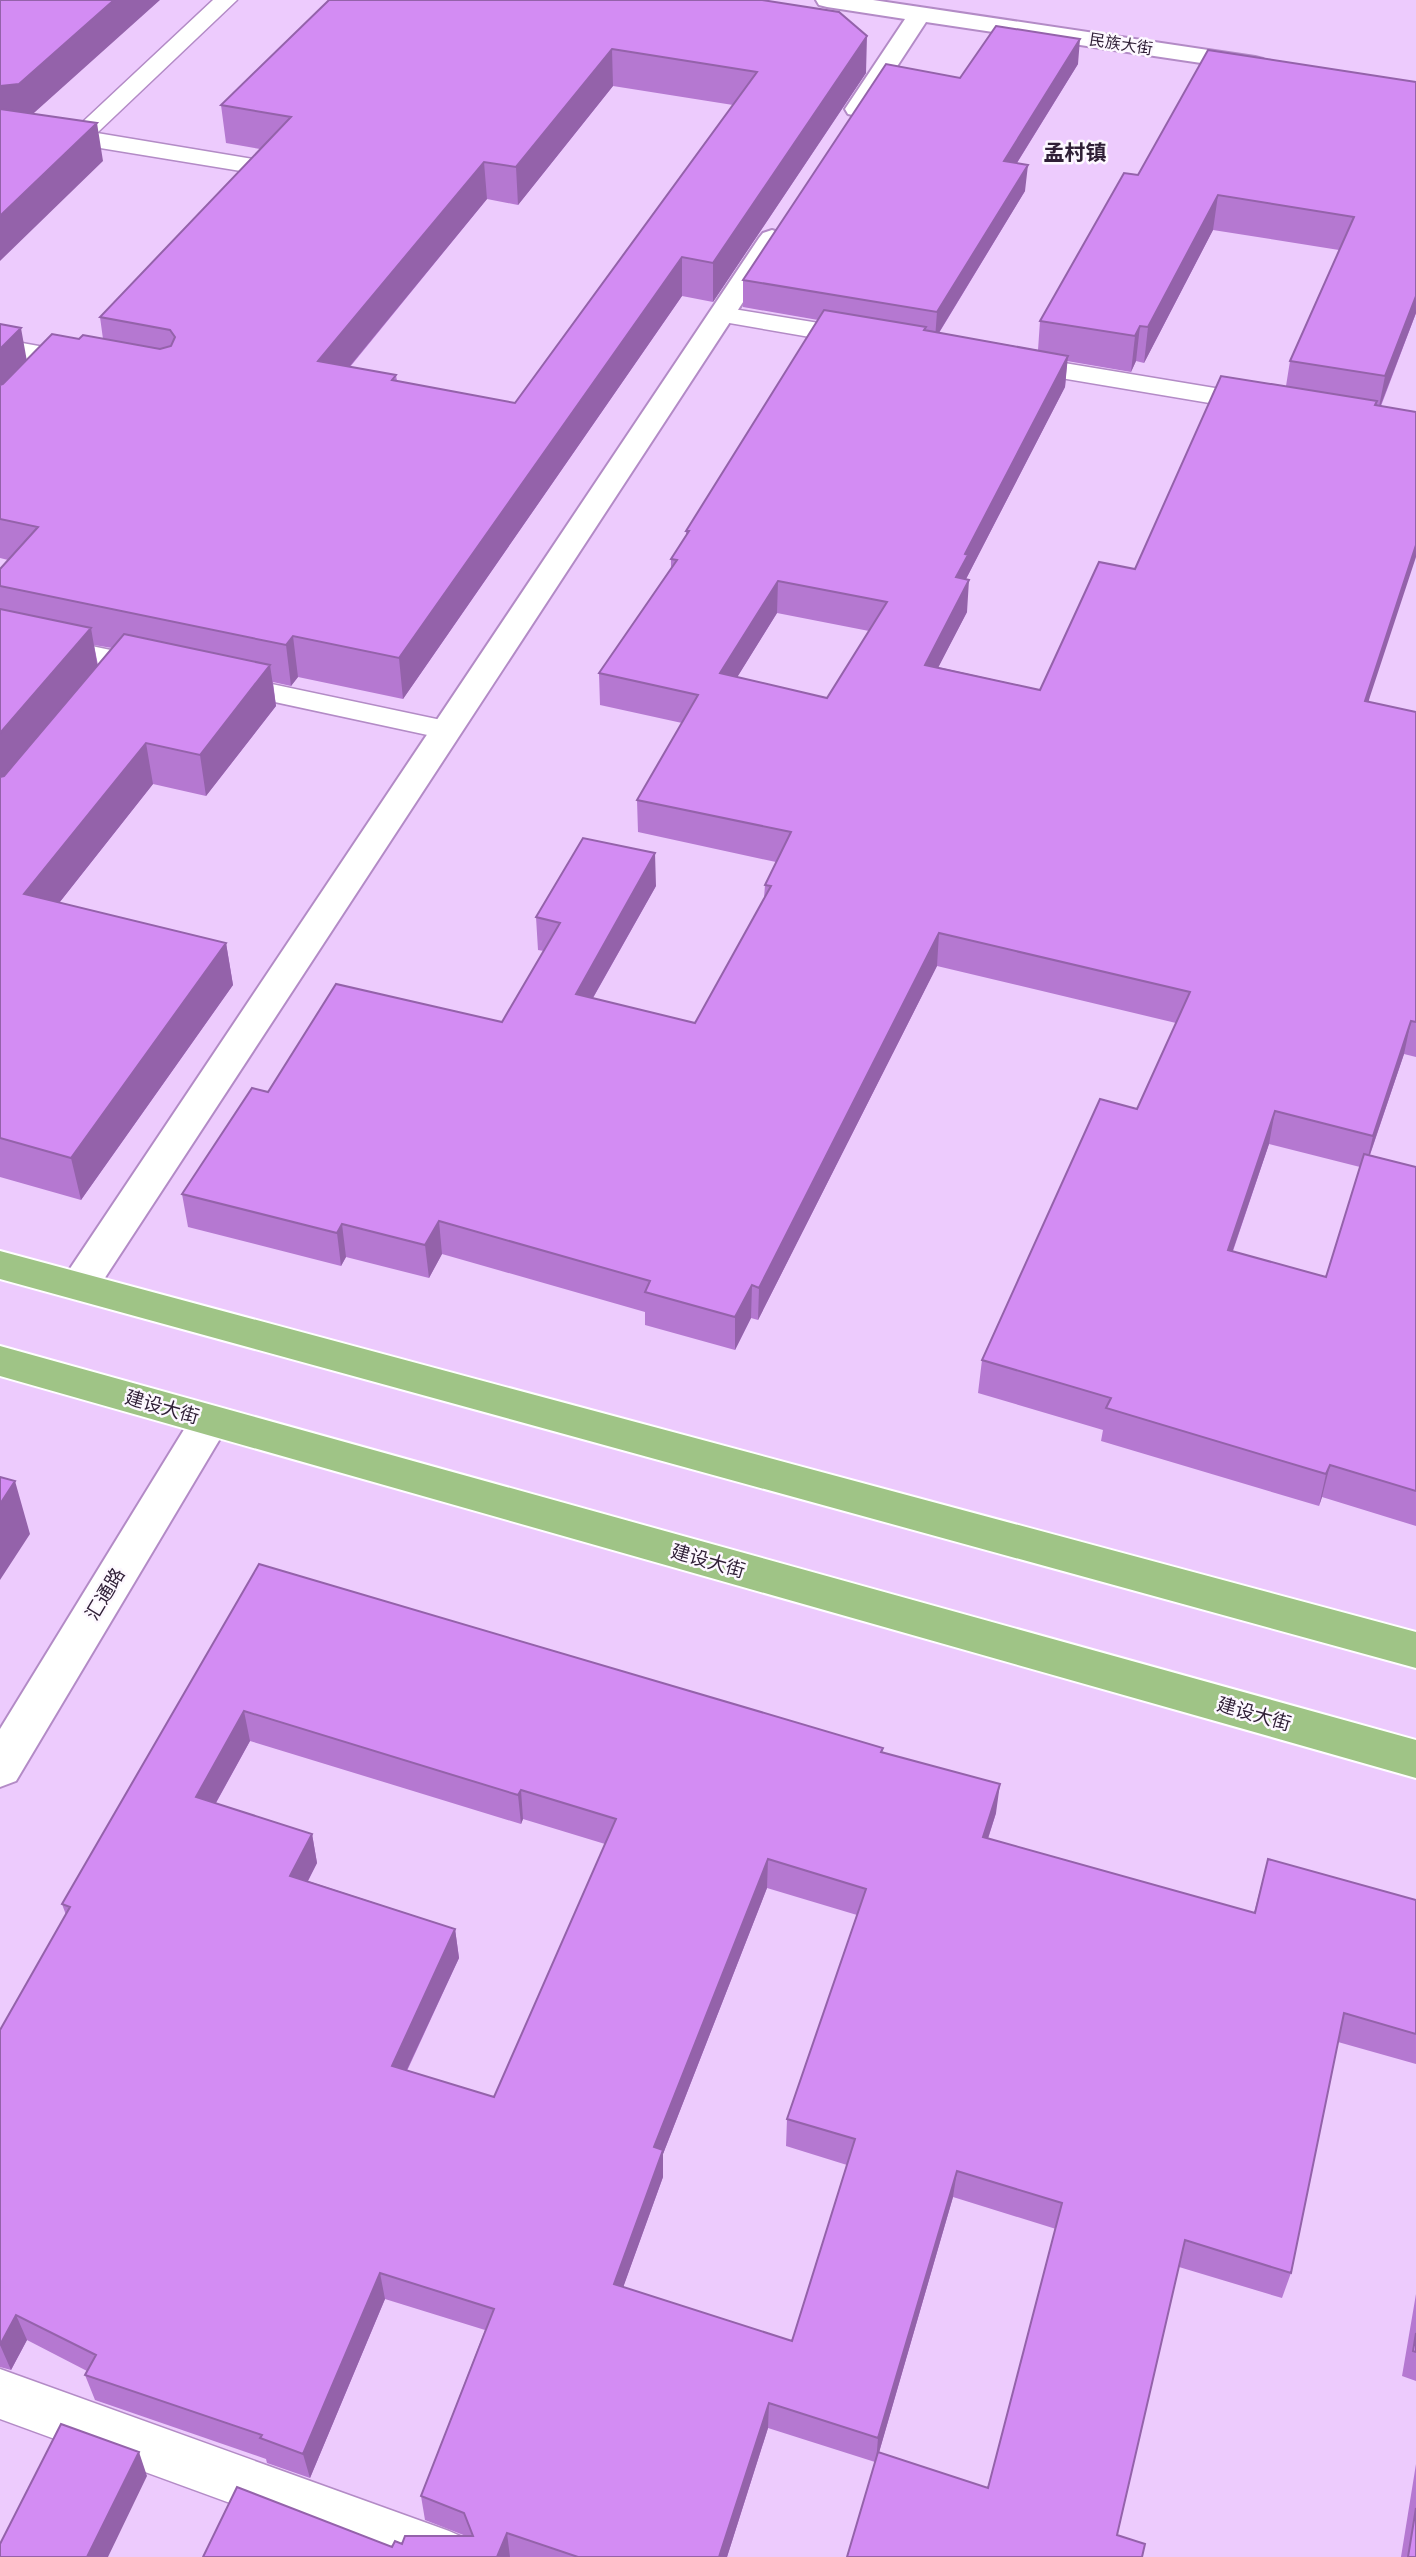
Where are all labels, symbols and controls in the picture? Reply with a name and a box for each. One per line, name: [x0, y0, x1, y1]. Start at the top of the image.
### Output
street label: 民族大街: [1088, 30, 1154, 58]
district label: 孟村镇: [1044, 141, 1107, 165]
street label: 建设大街: [122, 1385, 202, 1429]
street label: 建设大街: [668, 1539, 748, 1583]
street label: 汇通路: [80, 1564, 130, 1624]
street label: 建设大街: [1214, 1692, 1294, 1736]

